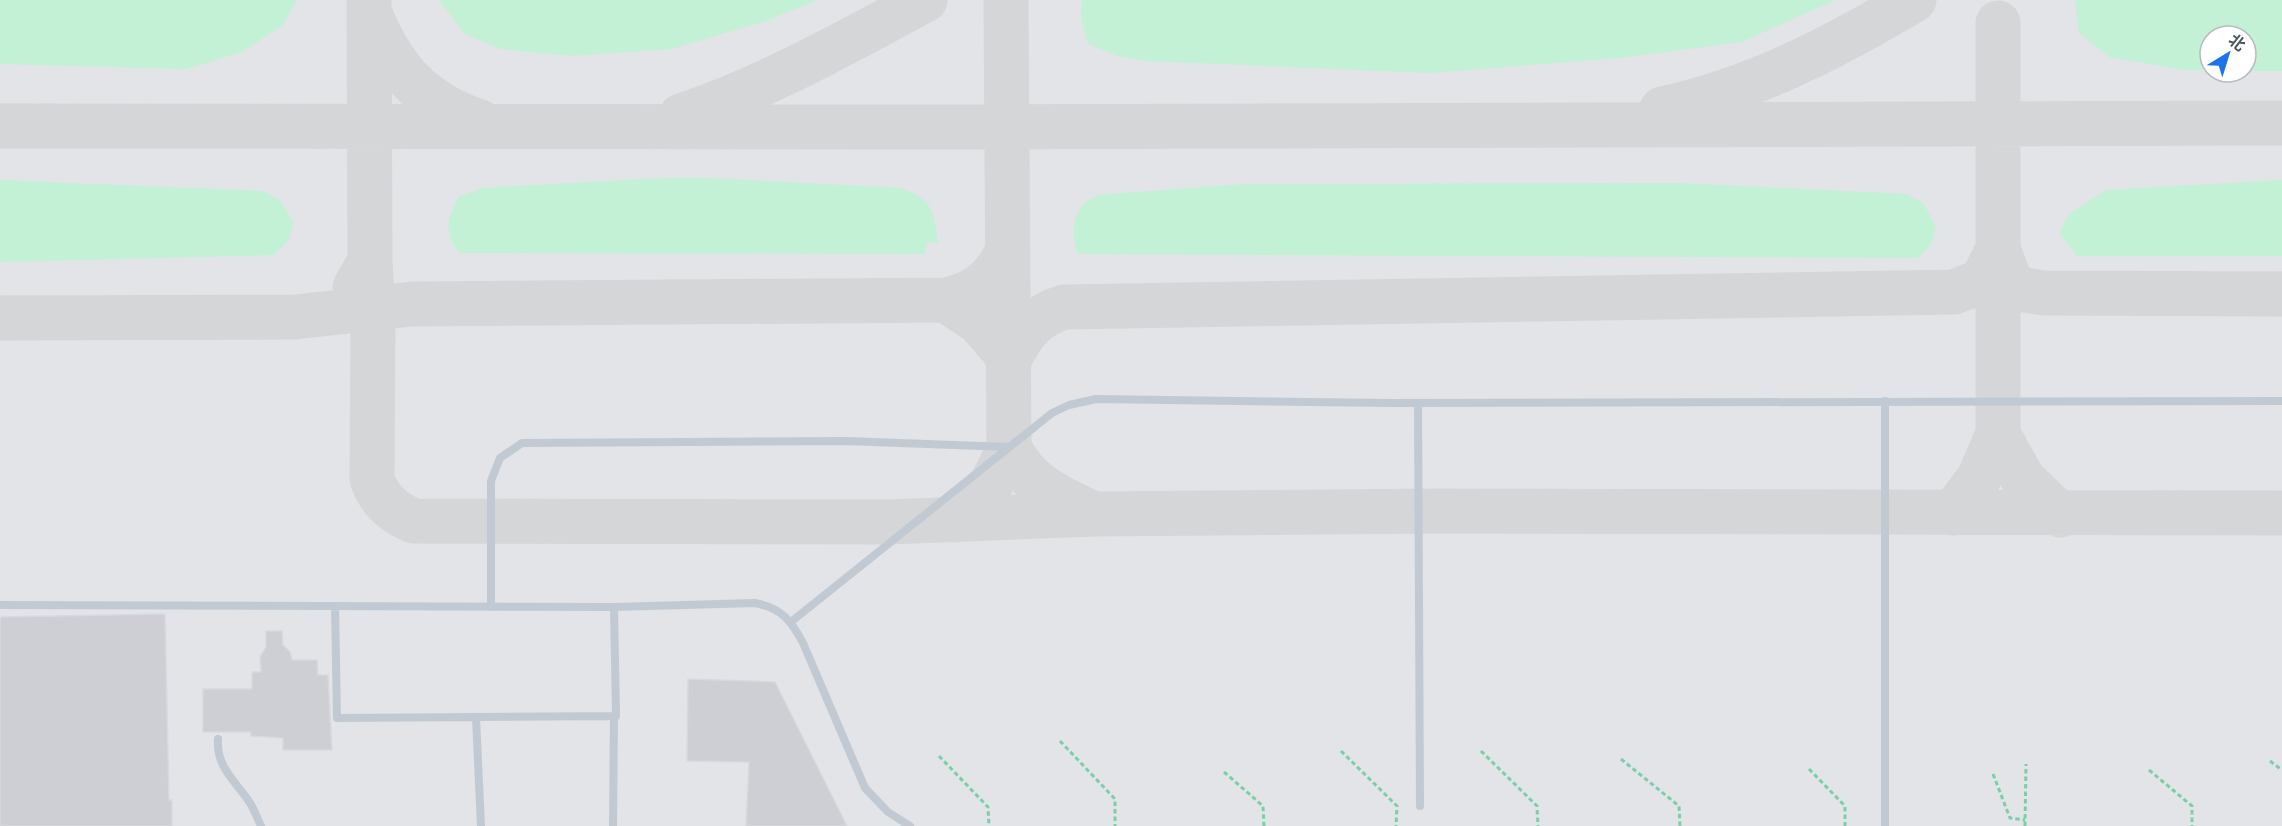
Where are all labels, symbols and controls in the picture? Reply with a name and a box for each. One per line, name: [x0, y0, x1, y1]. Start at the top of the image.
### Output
north arrow: [2198, 24, 2258, 84]
text: 北: [2225, 30, 2249, 55]

